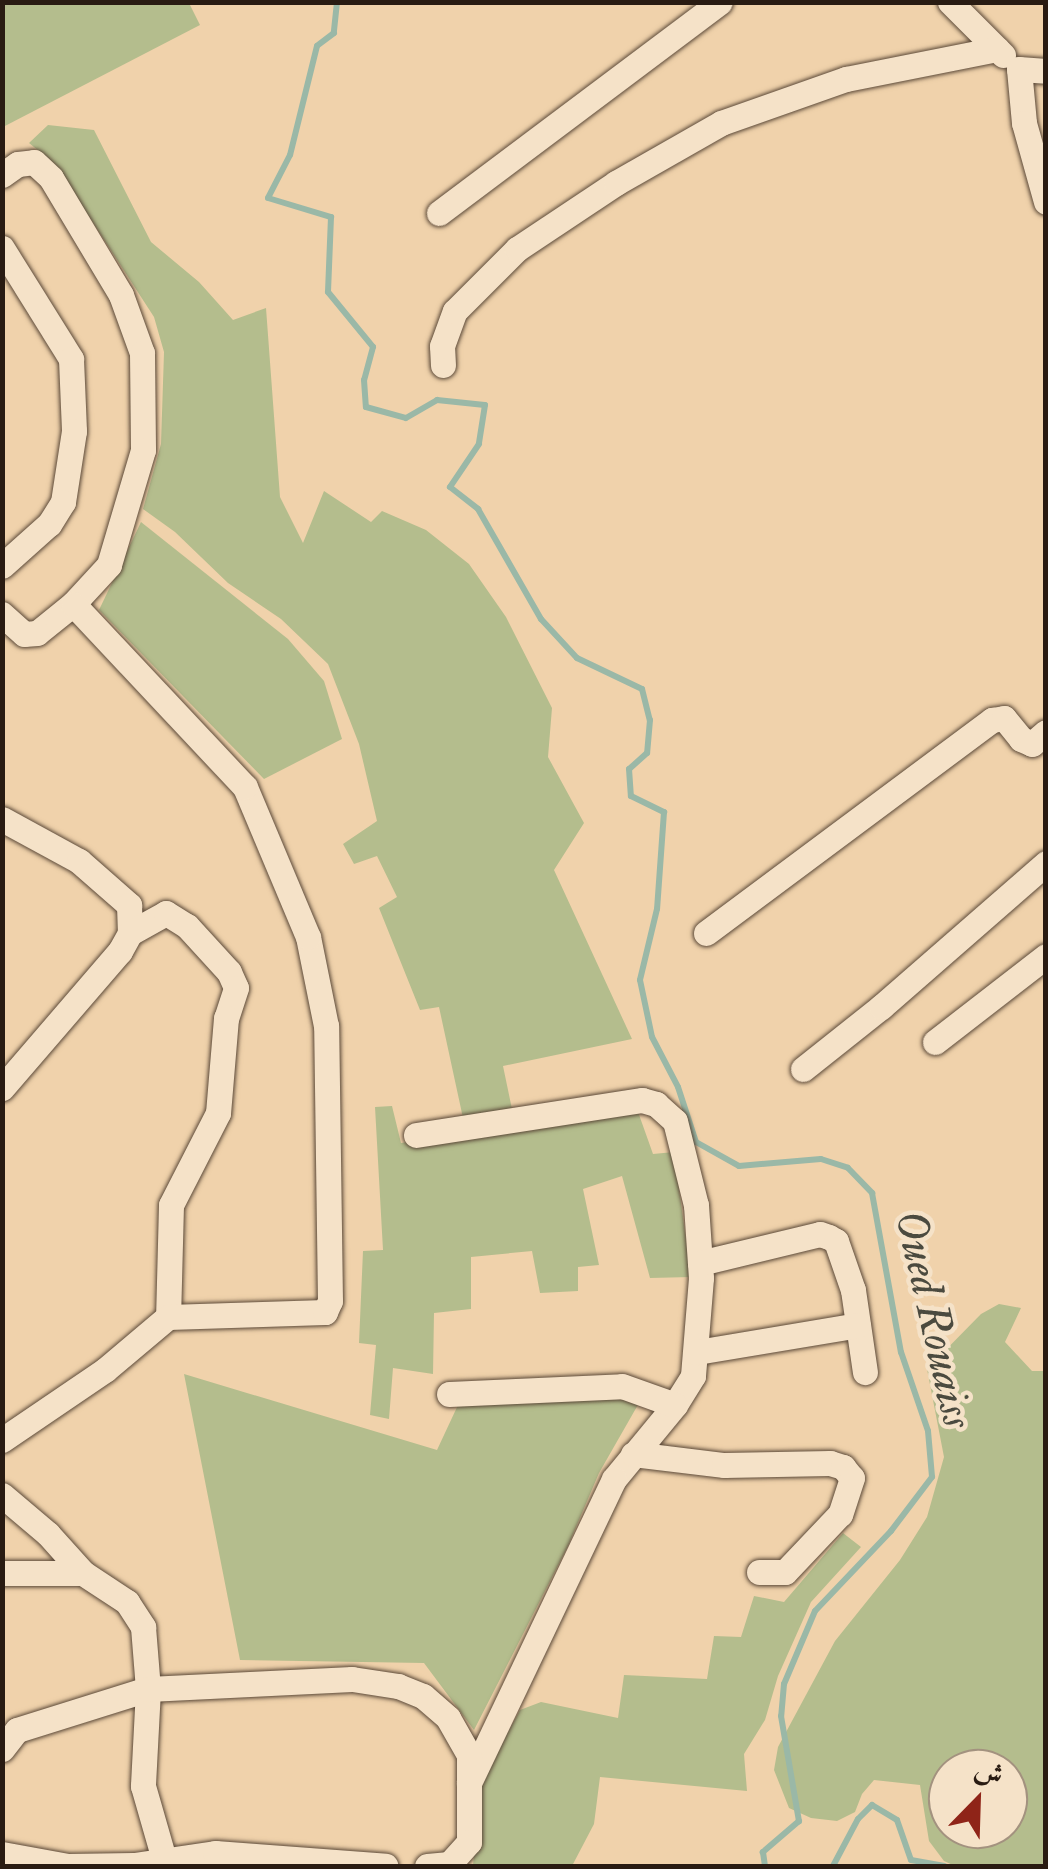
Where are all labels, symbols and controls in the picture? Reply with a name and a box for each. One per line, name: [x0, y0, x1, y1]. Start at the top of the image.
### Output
water label: Oued Rouaiss: [882, 1205, 984, 1433]
north arrow: [928, 1749, 1028, 1849]
text: ش: [970, 1751, 1009, 1794]

